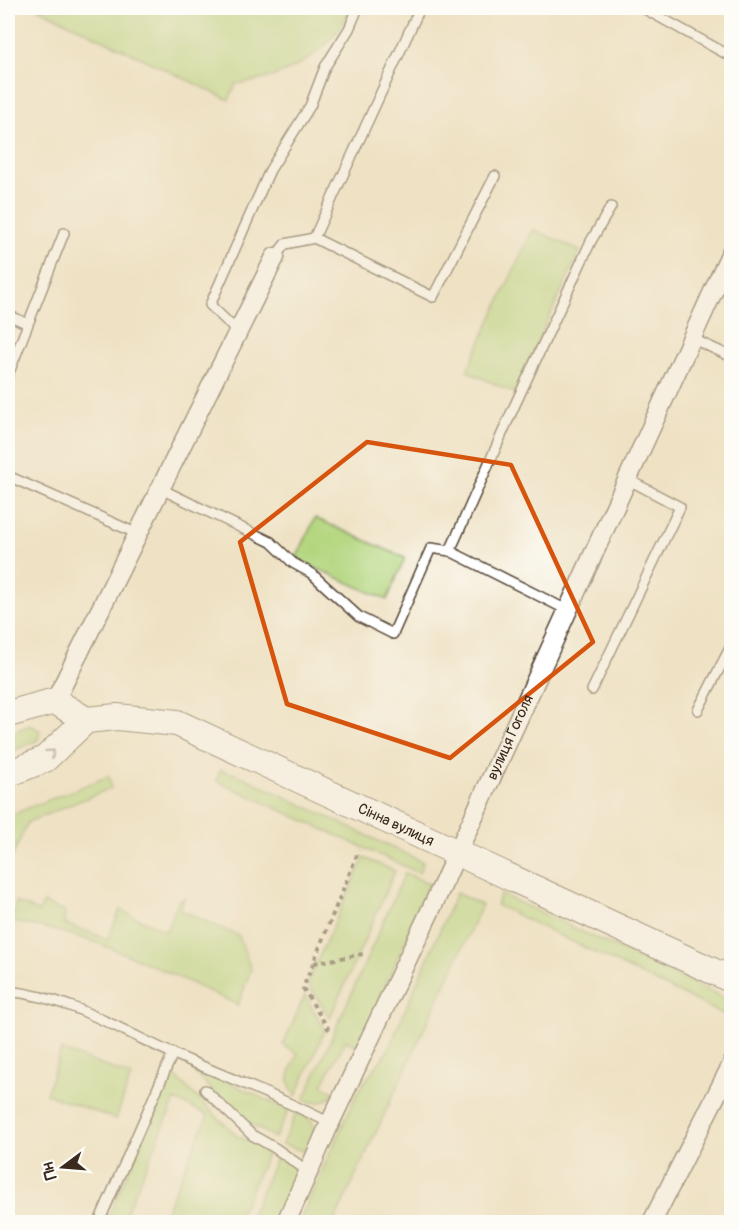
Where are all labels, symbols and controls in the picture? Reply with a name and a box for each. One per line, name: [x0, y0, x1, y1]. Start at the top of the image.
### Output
street label: вулиця Гоголя: [483, 692, 538, 783]
one-way arrow: [44, 749, 55, 760]
street label: Сінна вулиця: [355, 799, 437, 851]
north arrow: [33, 1137, 93, 1197]
text: Пн: [38, 1160, 62, 1182]

